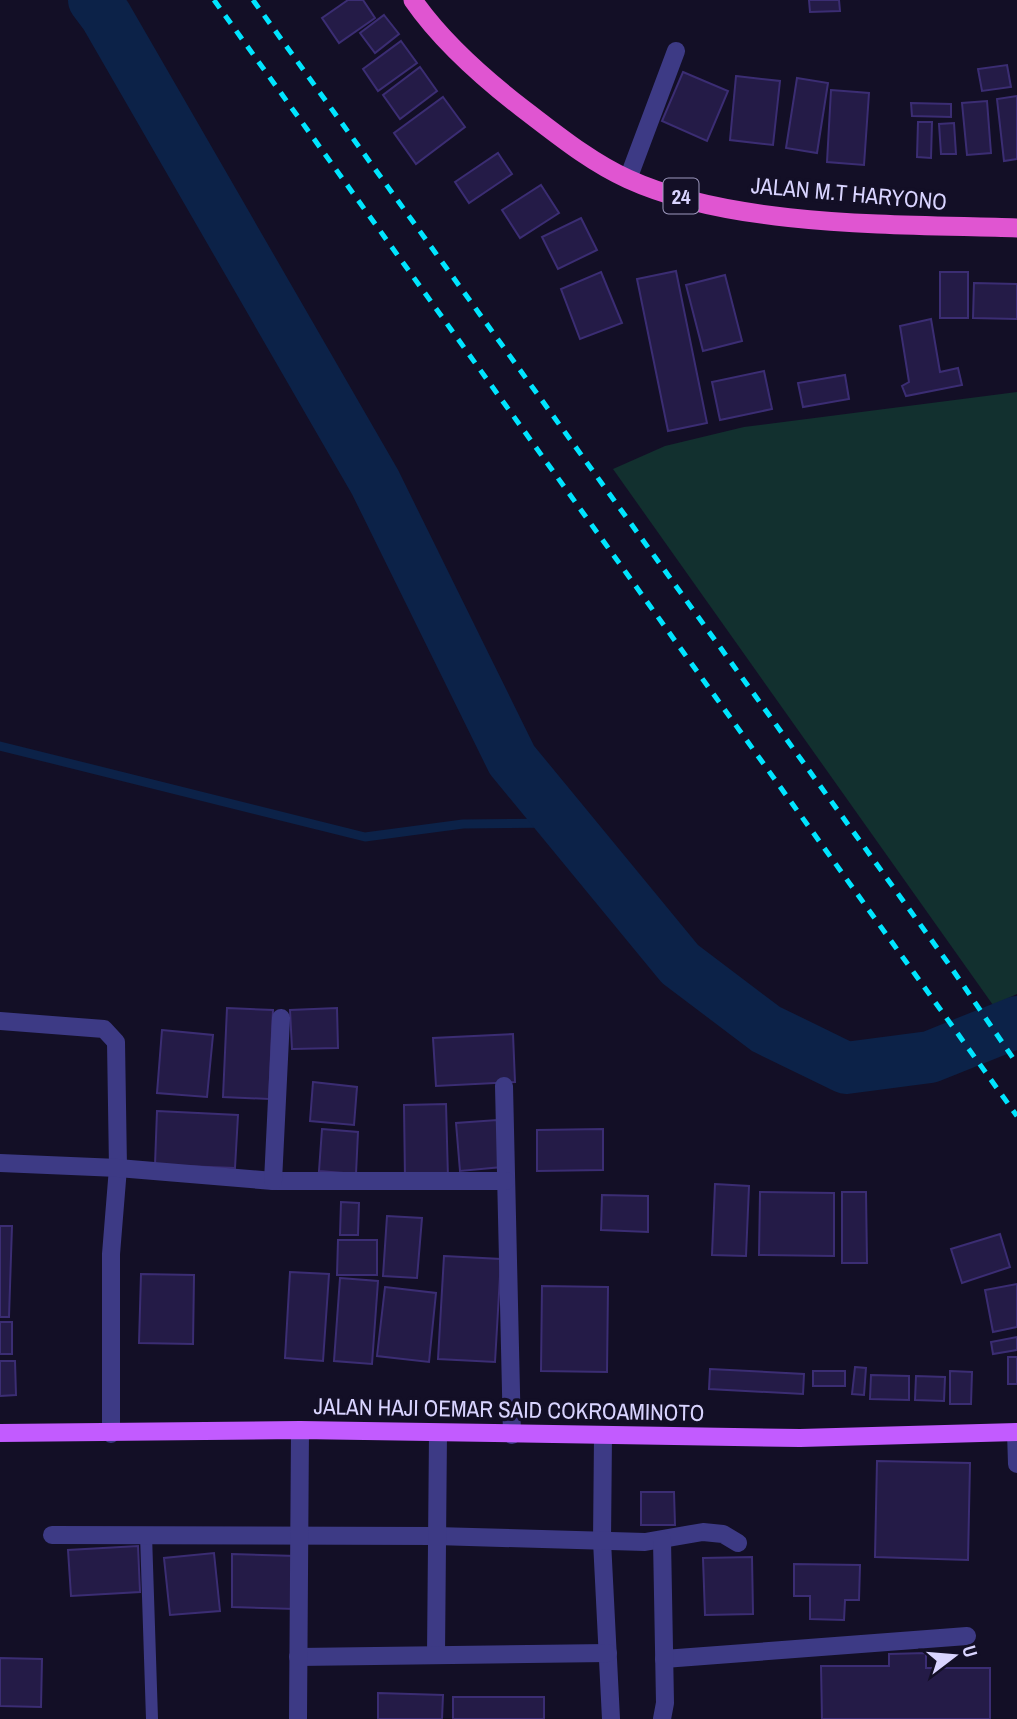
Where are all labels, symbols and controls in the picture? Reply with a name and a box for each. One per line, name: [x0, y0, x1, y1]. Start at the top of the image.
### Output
street label: JALAN M.T HARYONO: [750, 169, 948, 217]
road number: 24: [664, 178, 698, 214]
street label: JALAN HAJI OEMAR SAID COKROAMINOTO: [313, 1390, 705, 1428]
north arrow: [919, 1621, 989, 1691]
text: U: [956, 1642, 984, 1660]

